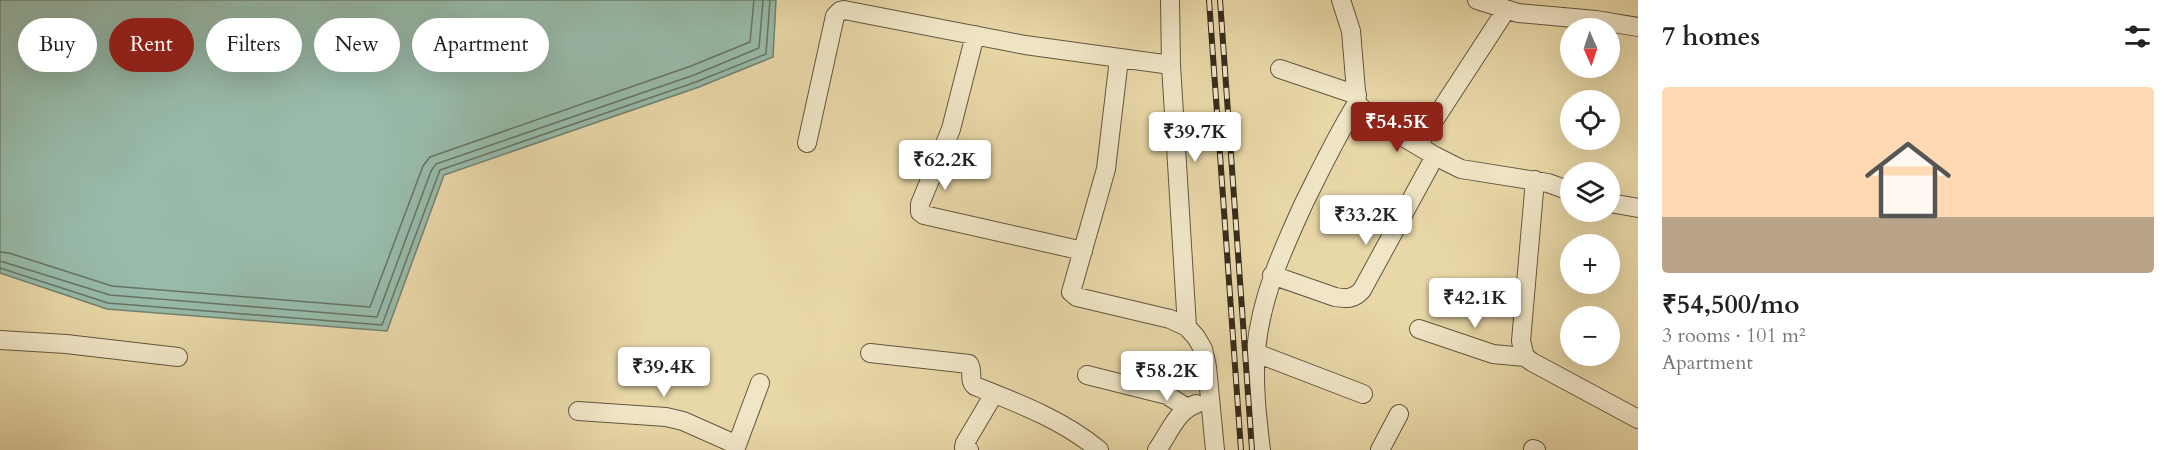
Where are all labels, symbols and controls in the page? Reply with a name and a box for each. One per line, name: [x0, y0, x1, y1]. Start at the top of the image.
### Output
chip: Buy: [18, 18, 97, 72]
chip: Rent: [109, 18, 194, 72]
chip: Filters: [206, 18, 302, 72]
chip: New: [314, 18, 400, 72]
chip: Apartment: [412, 18, 549, 72]
north arrow: [1560, 18, 1620, 78]
map controls: [1560, 18, 1620, 366]
text: 7 homes: [1662, 19, 1760, 54]
icon: filters: [2121, 20, 2154, 53]
button: locate: [1560, 90, 1620, 150]
pin: ₹54.5K: [1348, 102, 1446, 153]
text: ₹54.5K: [1365, 108, 1429, 135]
pin: ₹39.7K: [1146, 112, 1244, 163]
text: ₹39.7K: [1163, 118, 1227, 145]
icon: home: [1854, 126, 1962, 234]
pin: ₹62.2K: [896, 140, 994, 191]
text: ₹62.2K: [913, 146, 977, 173]
button: layers: [1560, 162, 1620, 222]
pin: ₹33.2K: [1317, 195, 1415, 246]
text: ₹33.2K: [1334, 201, 1398, 228]
button: +: [1560, 234, 1620, 294]
pin: ₹42.1K: [1426, 278, 1524, 329]
text: ₹42.1K: [1443, 284, 1507, 311]
text: ₹54,500/mo: [1662, 287, 1799, 322]
button: −: [1560, 306, 1620, 366]
text: 3 rooms · 101 m²: [1662, 322, 1806, 349]
pin: ₹39.4K: [615, 347, 713, 398]
text: Apartment: [1662, 349, 1753, 376]
pin: ₹58.2K: [1118, 351, 1216, 402]
text: ₹39.4K: [632, 353, 696, 380]
text: ₹58.2K: [1135, 357, 1199, 384]

